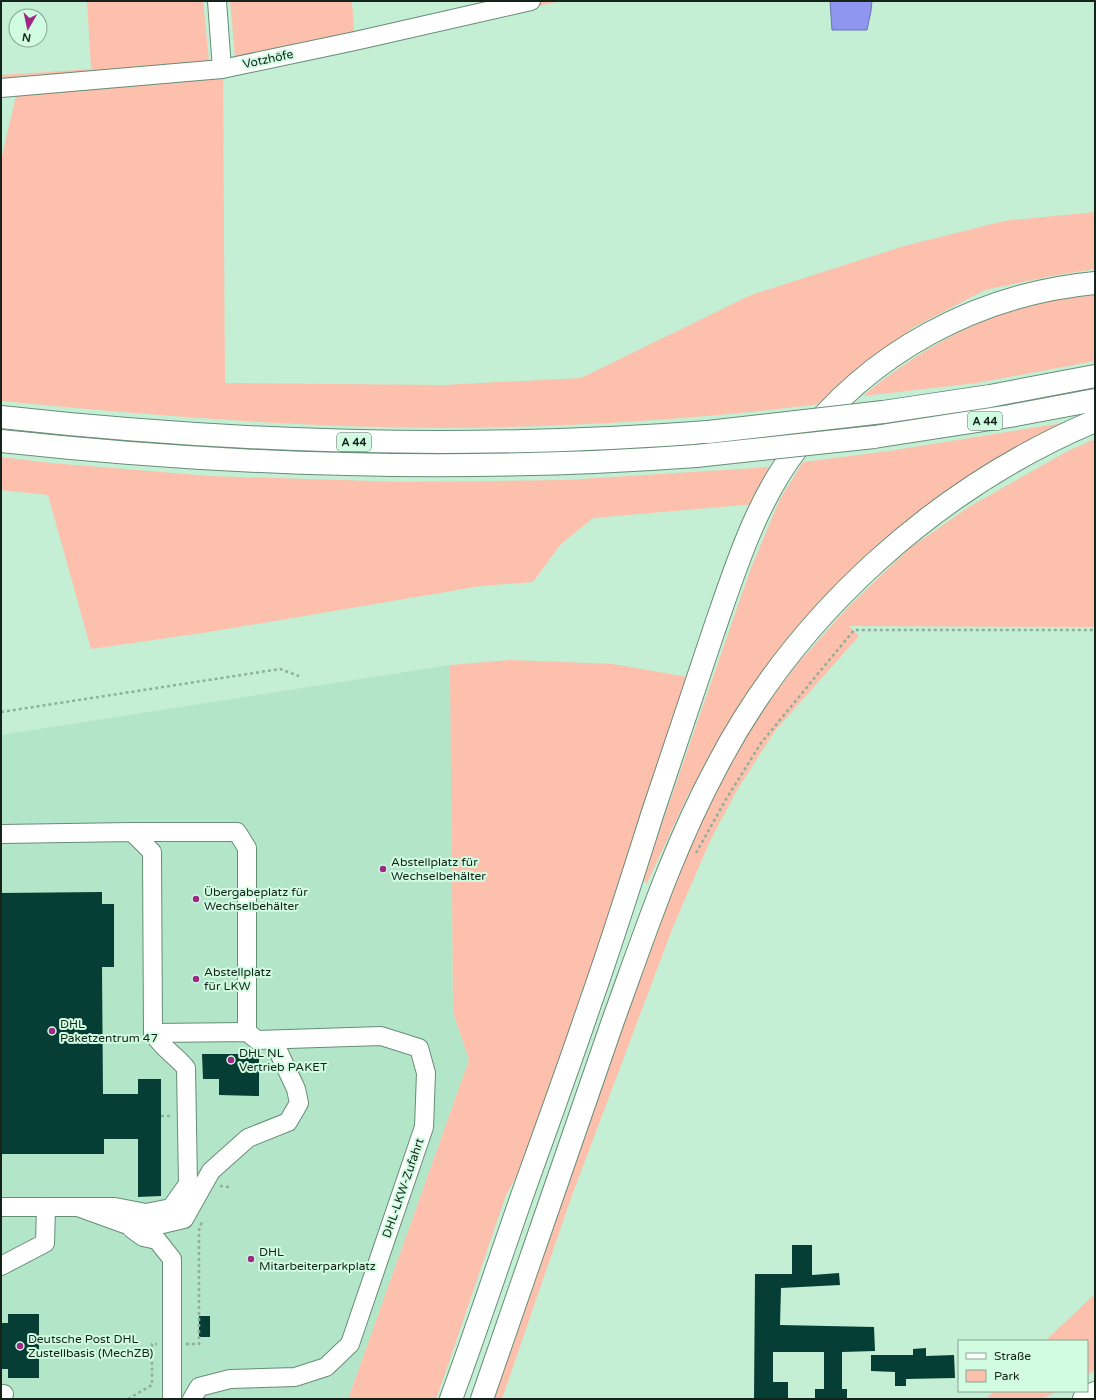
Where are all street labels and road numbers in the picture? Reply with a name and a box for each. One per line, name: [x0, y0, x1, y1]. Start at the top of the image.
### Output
street label: Votzhöfe: [242, 47, 295, 71]
road number: A 44: [968, 412, 1002, 430]
road number: A 44: [337, 433, 371, 451]
street label: DHL-LKW-Zufahrt: [379, 1136, 427, 1240]

